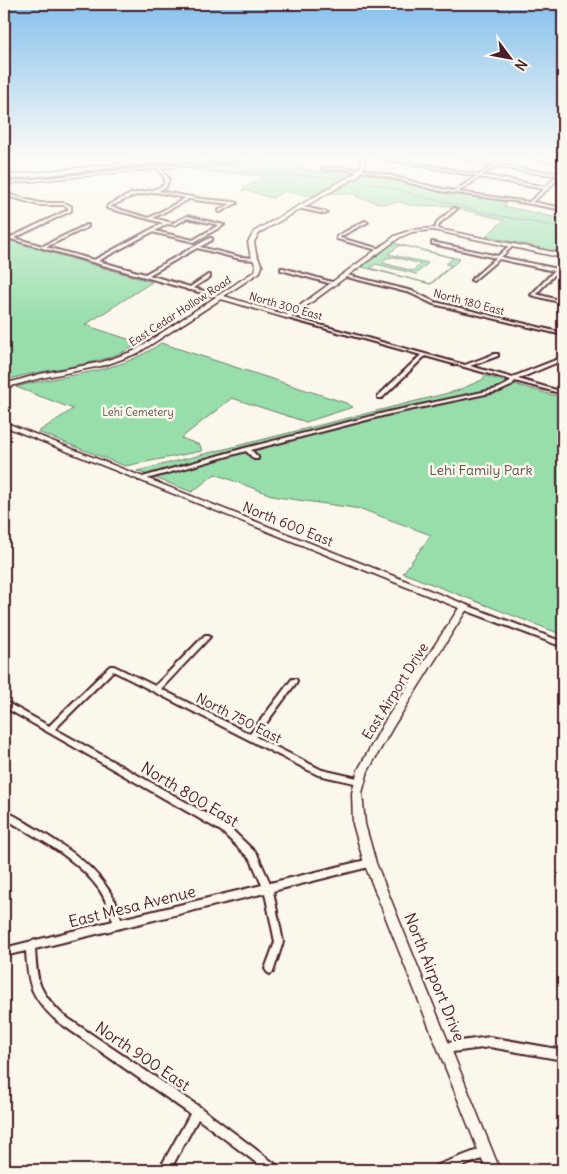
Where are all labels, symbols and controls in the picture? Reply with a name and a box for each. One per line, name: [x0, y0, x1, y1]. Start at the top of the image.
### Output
north arrow: [484, 32, 534, 82]
text: N: [511, 56, 531, 74]
street label: East Cedar Hollow Road: [126, 272, 234, 349]
street label: North 180 East: [432, 286, 506, 318]
street label: North 300 East: [248, 289, 324, 323]
park label: Lehi Cemetery: [102, 405, 174, 419]
park label: Lehi Family Park: [429, 461, 533, 479]
street label: North 600 East: [240, 498, 336, 550]
street label: East Airport Drive: [358, 639, 432, 743]
street label: North 750 East: [193, 689, 285, 747]
street label: North 800 East: [138, 757, 243, 831]
street label: East Mesa Avenue: [66, 881, 198, 931]
street label: North Airport Drive: [400, 910, 470, 1044]
street label: North 900 East: [92, 1017, 195, 1095]

